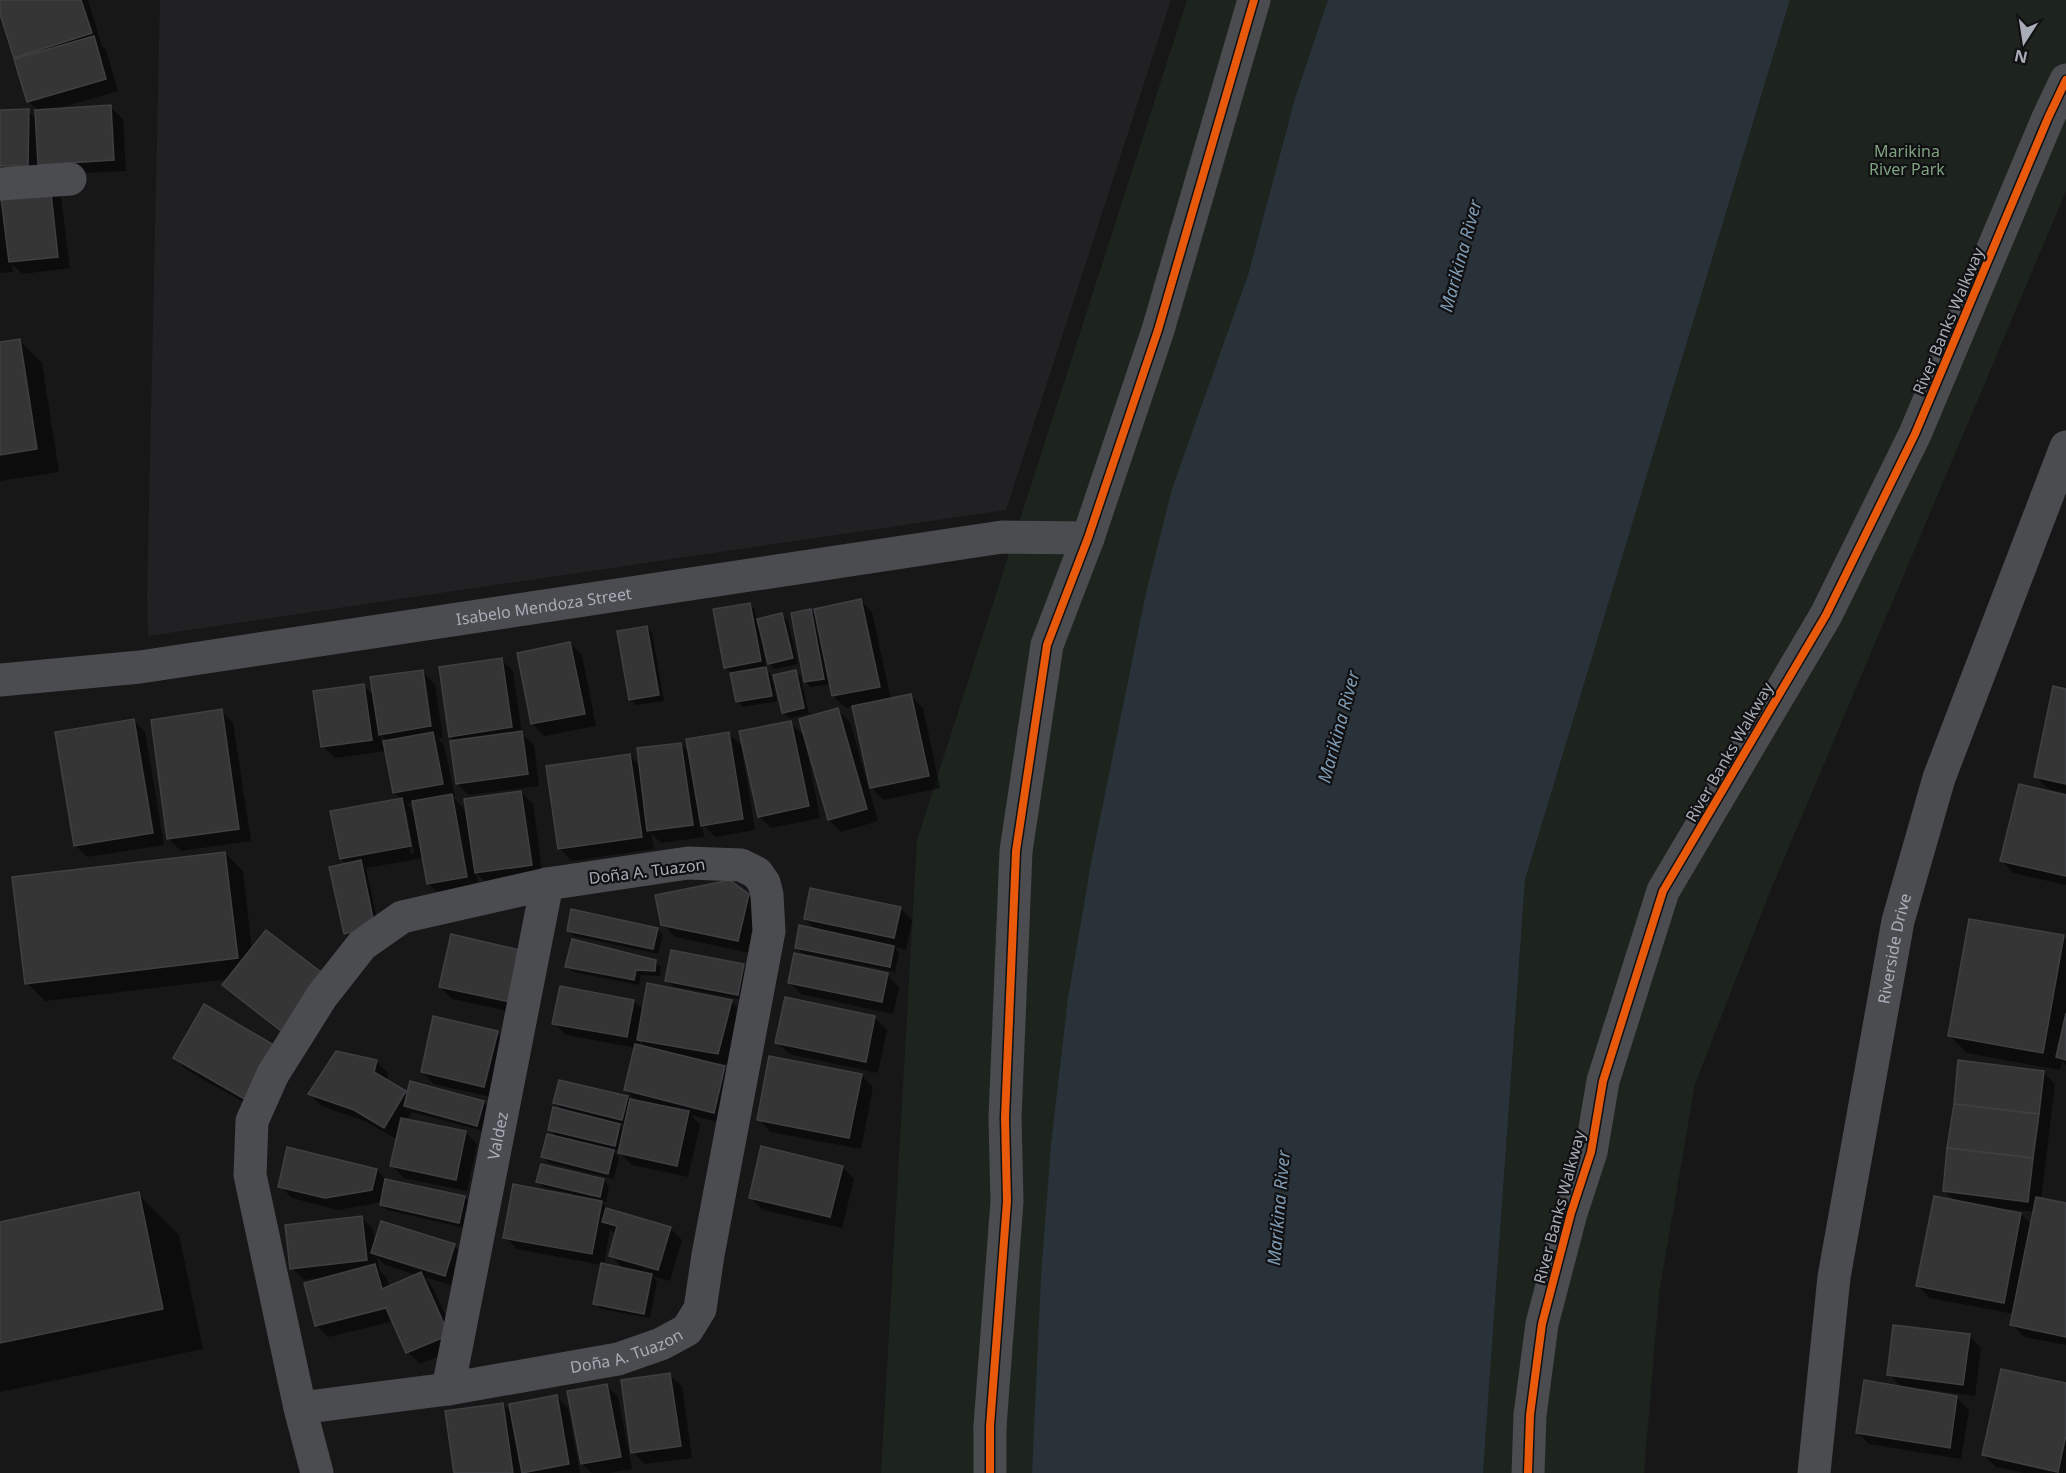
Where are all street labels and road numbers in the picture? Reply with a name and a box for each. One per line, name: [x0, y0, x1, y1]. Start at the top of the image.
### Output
street label: River Banks Walkway: [1907, 243, 1989, 398]
street label: Isabelo Mendoza Street: [455, 582, 633, 630]
street label: River Banks Walkway: [1680, 678, 1778, 826]
street label: Doña A. Tuazon: [588, 853, 706, 889]
street label: Riverside Drive: [1872, 891, 1916, 1006]
street label: Valdez: [482, 1110, 513, 1162]
street label: River Banks Walkway: [1528, 1127, 1590, 1286]
street label: Doña A. Tuazon: [568, 1323, 687, 1378]

